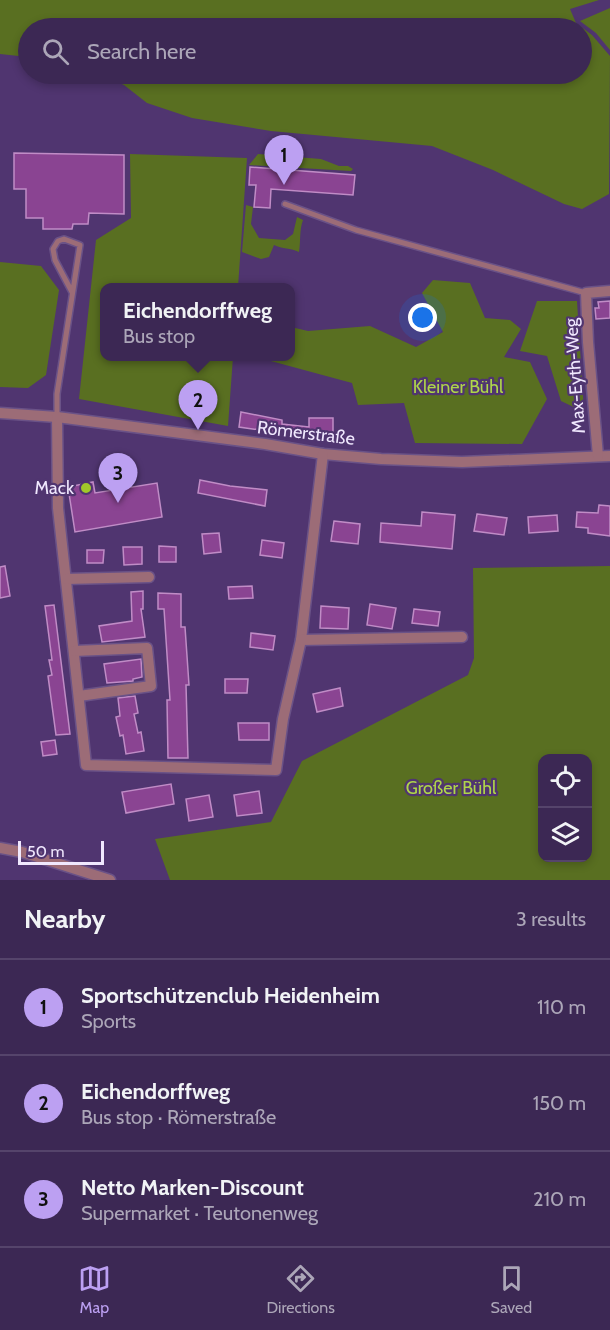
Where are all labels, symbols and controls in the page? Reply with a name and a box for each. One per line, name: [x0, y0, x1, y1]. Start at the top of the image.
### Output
search box: [18, 18, 592, 84]
icon: search: [39, 35, 72, 68]
text: Search here: [87, 38, 196, 65]
pin: 1: [264, 136, 304, 185]
popup: [100, 283, 295, 361]
text: Eichendorffweg: [123, 297, 272, 324]
your location: [408, 303, 437, 332]
street label: Max-Eyth-Weg: [560, 316, 590, 435]
text: Bus stop: [123, 324, 195, 348]
park label: Kleiner Bühl: [413, 376, 504, 398]
pin: 2: [178, 380, 218, 430]
street label: Römerstraße: [256, 416, 356, 450]
pin: 3: [98, 454, 138, 503]
place label: Mack: [35, 477, 75, 499]
marker: Mack: [79, 481, 93, 495]
map controls: [538, 754, 592, 862]
button: locate: [538, 754, 592, 808]
park label: Großer Bühl: [406, 777, 497, 799]
button: layers: [538, 808, 592, 862]
scale bar: [18, 838, 104, 866]
text: 50 m: [27, 842, 64, 861]
text: Nearby: [24, 903, 105, 935]
text: 3 results: [516, 907, 586, 931]
text: Sportschützenclub Heidenheim: [81, 982, 380, 1009]
text: 1: [40, 995, 47, 1019]
text: 110 m: [537, 995, 586, 1019]
text: Sports: [81, 1009, 136, 1033]
text: Eichendorffweg: [81, 1078, 230, 1105]
text: 2: [38, 1091, 49, 1115]
text: 150 m: [533, 1091, 586, 1115]
text: Bus stop · Römerstraße: [81, 1105, 276, 1129]
text: Netto Marken-Discount: [81, 1174, 304, 1201]
text: 3: [38, 1187, 49, 1211]
text: 210 m: [533, 1187, 586, 1211]
text: Supermarket · Teutonenweg: [81, 1201, 318, 1225]
tab: Map: [78, 1262, 111, 1317]
tab: Directions: [267, 1262, 335, 1317]
tab: Saved: [491, 1262, 532, 1317]

